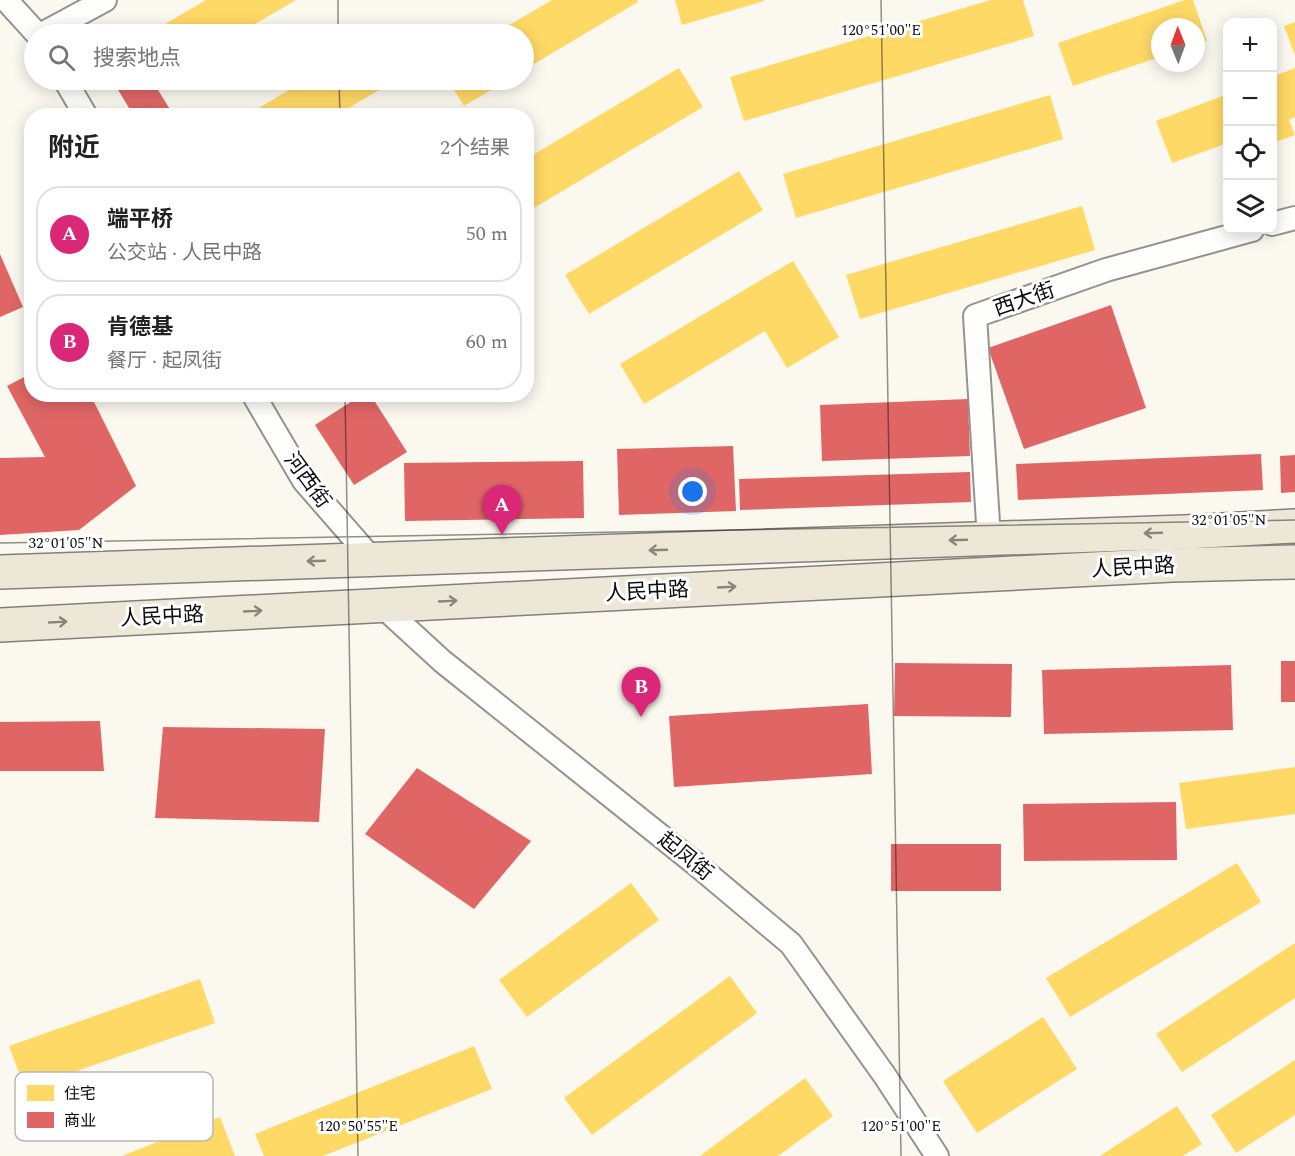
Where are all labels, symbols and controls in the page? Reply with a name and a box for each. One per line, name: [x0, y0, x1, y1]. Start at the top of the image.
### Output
north arrow: [1151, 18, 1205, 72]
map controls: [1223, 18, 1277, 234]
button: +: [1223, 18, 1277, 72]
text: 120°51'00"E: [841, 19, 921, 42]
search box: [24, 24, 534, 90]
icon: search: [45, 41, 78, 74]
text: 搜索地点: [93, 42, 181, 75]
button: −: [1223, 72, 1277, 126]
button: locate: [1223, 126, 1277, 180]
text: 附近: [48, 128, 100, 168]
text: 2个结果: [440, 133, 510, 163]
button: layers: [1223, 180, 1277, 234]
text: 端平桥: [107, 203, 173, 236]
text: A: [62, 219, 77, 249]
text: 50 m: [466, 219, 508, 249]
text: 公交站 · 人民中路: [107, 238, 262, 268]
street label: 西大街: [989, 275, 1059, 325]
text: 肯德基: [107, 311, 173, 344]
text: B: [62, 327, 77, 357]
text: 60 m: [466, 327, 508, 357]
text: 餐厅 · 起凤街: [107, 346, 222, 376]
street label: 河西街: [276, 446, 339, 515]
your location: [678, 477, 707, 506]
pin: A: [482, 486, 522, 535]
text: 32°01'05"N: [1192, 509, 1267, 532]
one-way arrow: [1143, 528, 1163, 539]
text: 32°01'05"N: [29, 532, 104, 555]
one-way arrow: [948, 534, 968, 546]
one-way arrow: [648, 544, 668, 555]
street label: 人民中路: [1090, 550, 1176, 586]
one-way arrow: [307, 556, 327, 567]
street label: 人民中路: [604, 574, 690, 610]
one-way arrow: [716, 582, 736, 593]
one-way arrow: [437, 596, 457, 607]
street label: 人民中路: [119, 599, 205, 635]
one-way arrow: [243, 606, 263, 617]
one-way arrow: [48, 616, 68, 627]
pin: B: [622, 668, 660, 717]
street label: 起凤街: [651, 825, 720, 889]
legend: [15, 1072, 213, 1141]
text: 住宅: [64, 1082, 96, 1106]
text: 商业: [64, 1109, 96, 1133]
text: 120°50'55"E: [318, 1115, 398, 1138]
text: 120°51'00"E: [861, 1115, 941, 1138]

